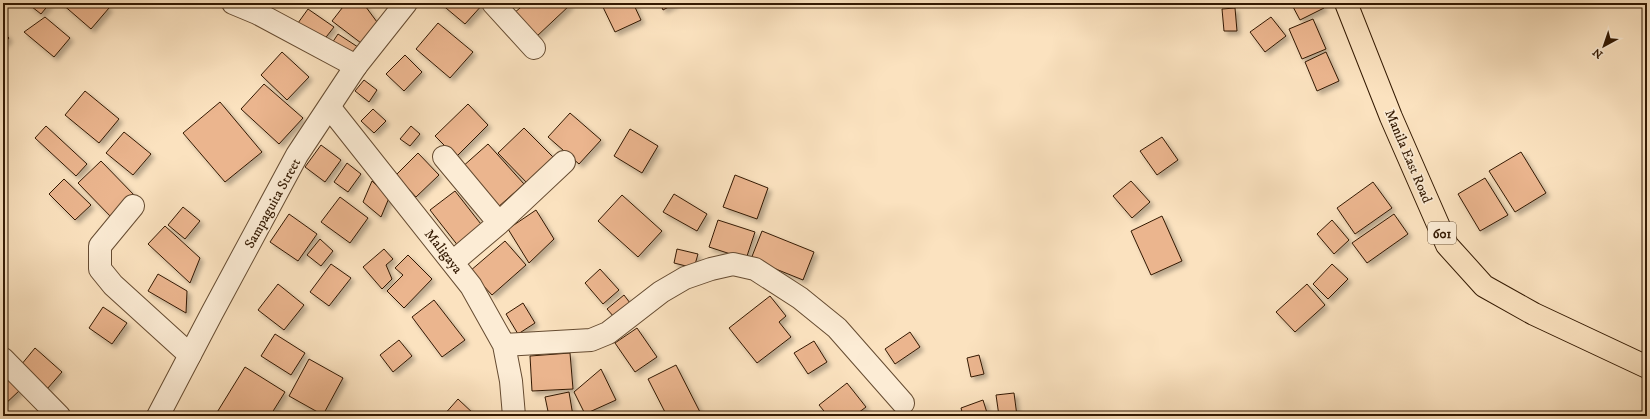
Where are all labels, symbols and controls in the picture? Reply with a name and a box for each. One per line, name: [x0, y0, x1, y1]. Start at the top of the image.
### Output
north arrow: [1584, 26, 1624, 66]
text: N: [1590, 45, 1606, 61]
street label: Manila East Road: [1380, 107, 1436, 206]
street label: Sampaguita Street: [241, 155, 305, 252]
road number: 601: [1428, 222, 1456, 244]
street label: Maligaya: [420, 226, 466, 278]

